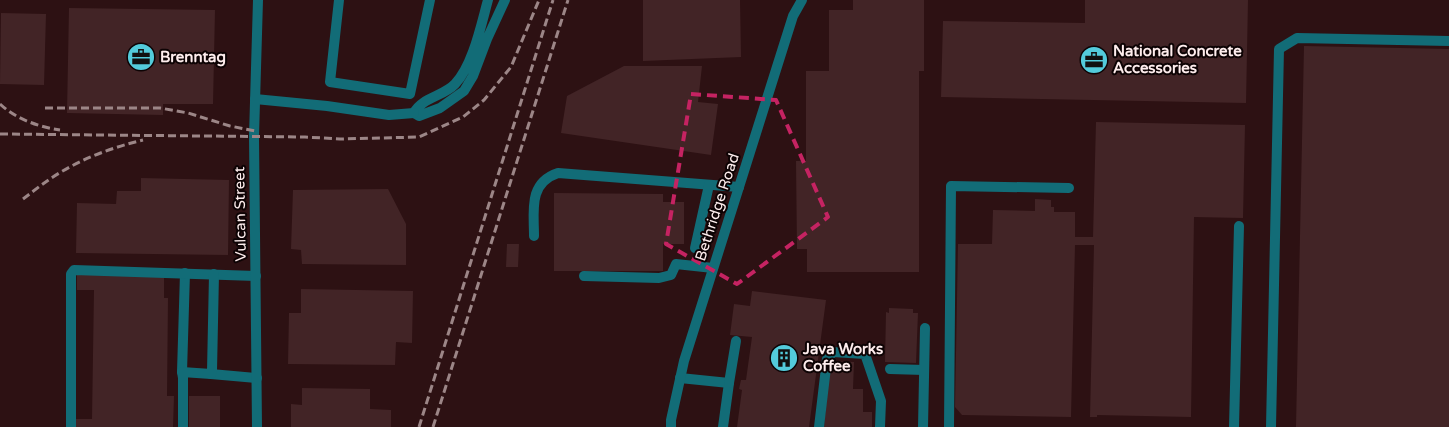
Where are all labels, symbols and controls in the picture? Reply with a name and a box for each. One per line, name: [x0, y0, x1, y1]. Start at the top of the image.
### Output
office icon: Brenntag: [126, 42, 156, 72]
place label: National Concrete Accessories: [1113, 42, 1242, 77]
office icon: National Concrete Accessories: [1079, 45, 1109, 75]
place label: Brenntag: [160, 48, 226, 67]
street label: Bethridge Road: [691, 151, 743, 263]
street label: Vulcan Street: [230, 166, 250, 262]
place label: Java Works Coffee: [802, 340, 883, 375]
building icon: Java Works Coffee: [769, 343, 799, 373]

